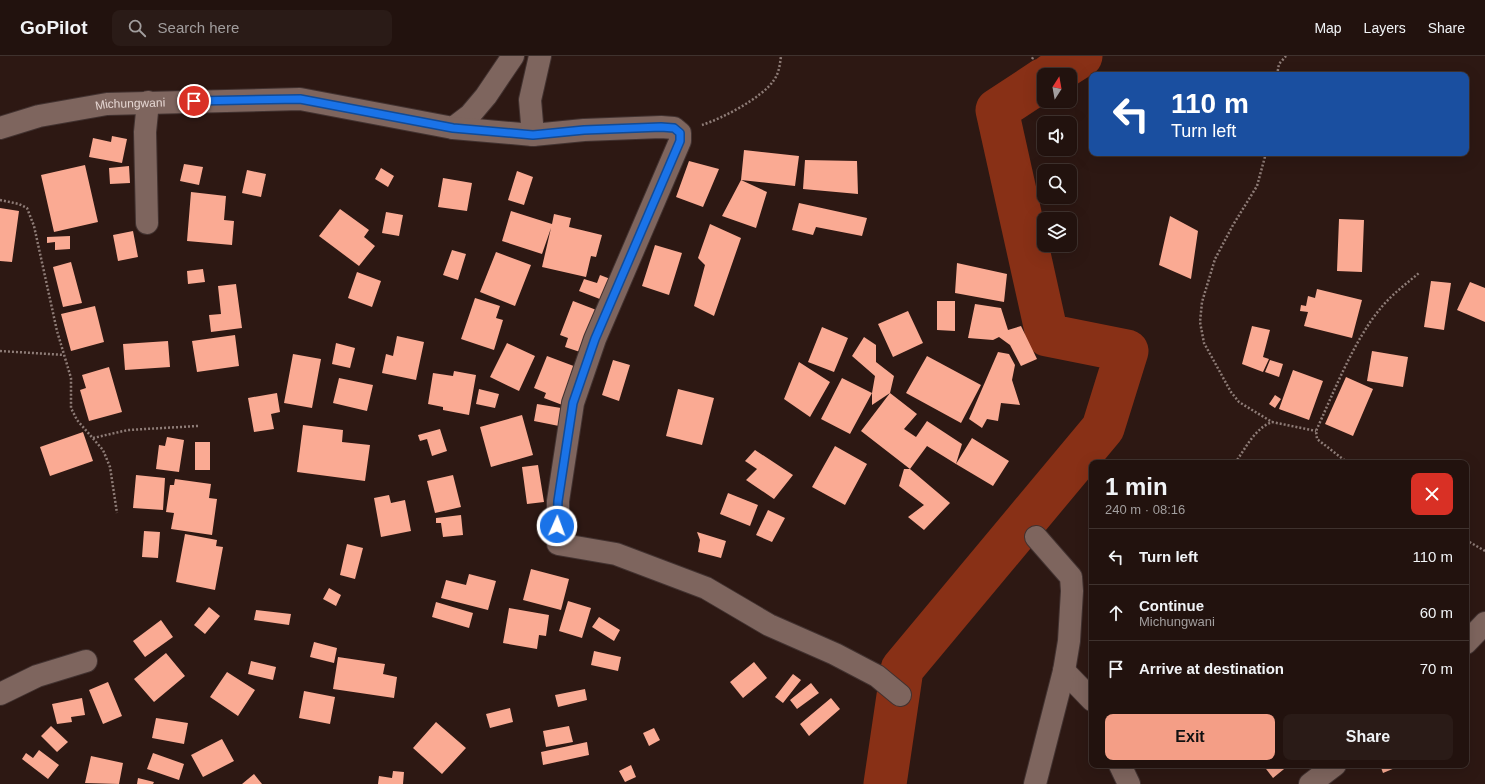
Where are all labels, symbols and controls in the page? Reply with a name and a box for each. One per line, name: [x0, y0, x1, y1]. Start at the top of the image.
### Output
search box: [112, 10, 392, 46]
text: GoPilot: [20, 17, 88, 38]
icon: search: [126, 17, 148, 39]
text: Search here: [158, 19, 239, 36]
text: Map: [1314, 20, 1342, 36]
text: Layers: [1364, 20, 1406, 36]
text: Share: [1428, 20, 1465, 36]
north arrow: [1037, 68, 1077, 108]
map controls: [1037, 68, 1077, 252]
pin: [177, 84, 211, 118]
icon: left: [1105, 88, 1157, 140]
text: 110 m: [1171, 88, 1249, 119]
icon: arrive: [183, 90, 205, 112]
street label: Michungwani: [94, 95, 165, 113]
button: sound: [1037, 116, 1077, 156]
text: Turn left: [1171, 121, 1236, 141]
button: search: [1037, 164, 1077, 204]
button: layers: [1037, 212, 1077, 252]
text: 1 min: [1105, 473, 1168, 500]
button: close: [1411, 473, 1453, 515]
text: 240 m · 08:16: [1105, 502, 1185, 517]
position arrow: [536, 505, 578, 547]
icon: left: [1105, 546, 1127, 568]
text: Turn left: [1139, 548, 1198, 565]
text: 110 m: [1412, 548, 1453, 565]
text: Continue: [1139, 597, 1204, 614]
icon: ahead: [1105, 602, 1127, 624]
text: 60 m: [1420, 604, 1453, 621]
text: Michungwani: [1139, 614, 1215, 629]
icon: arrive: [1105, 658, 1127, 680]
text: Arrive at destination: [1139, 660, 1284, 677]
text: 70 m: [1420, 660, 1453, 677]
button: Exit: [1105, 714, 1275, 760]
button: Share: [1283, 714, 1453, 760]

